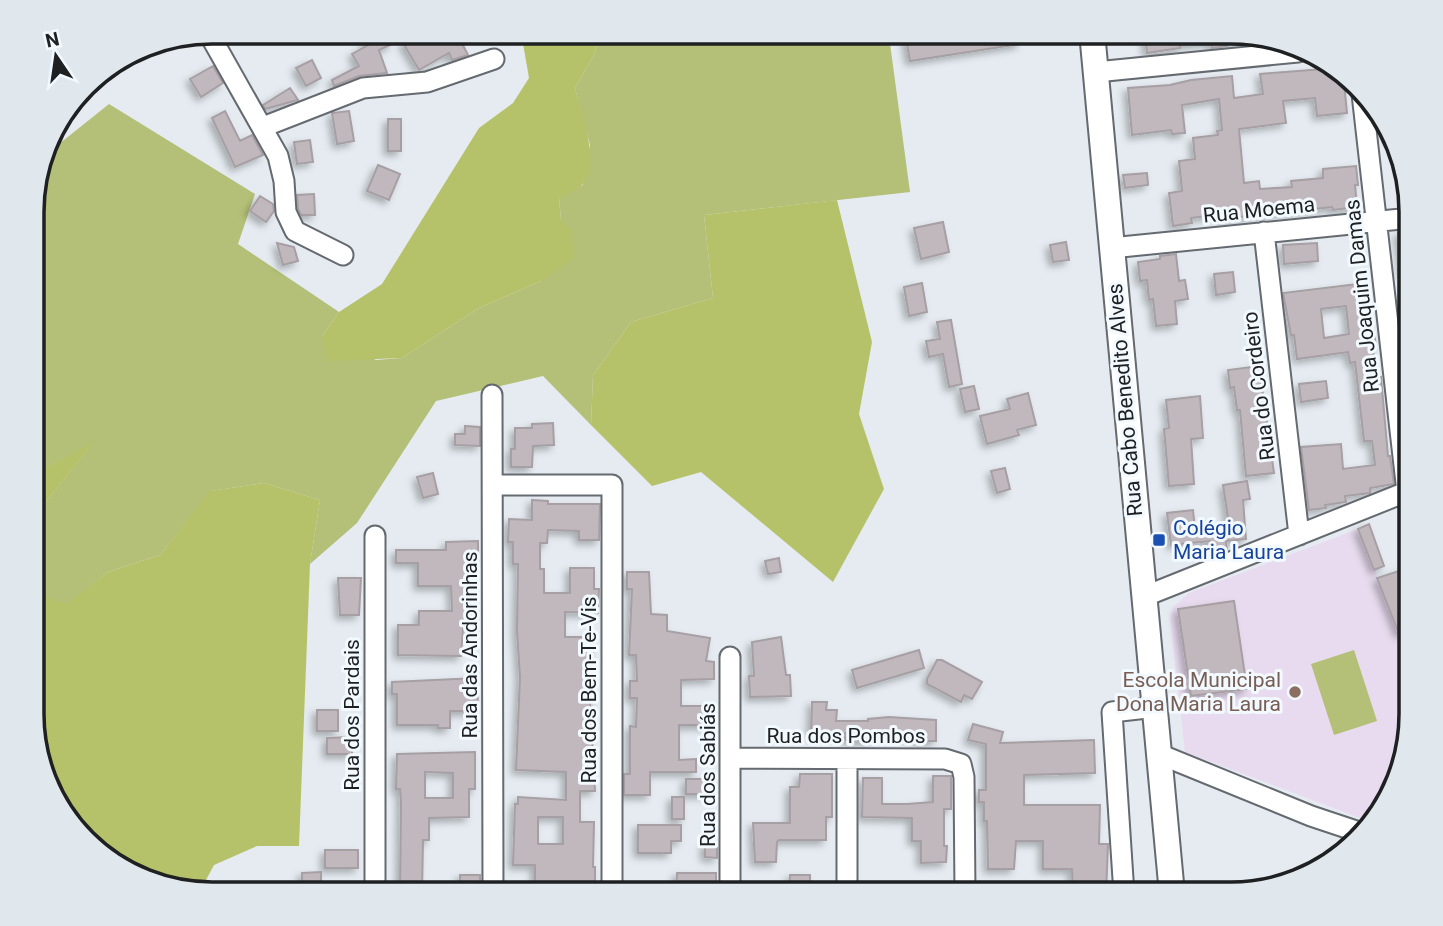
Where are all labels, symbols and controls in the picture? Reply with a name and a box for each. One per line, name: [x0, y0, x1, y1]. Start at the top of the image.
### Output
north arrow: [21, 21, 91, 91]
text: N: [43, 27, 61, 53]
street label: Rua Moema: [1202, 192, 1316, 228]
street label: Rua Joaquim Damas: [1340, 198, 1384, 394]
street label: Rua Cabo Benedito Alves: [1103, 283, 1147, 517]
street label: Rua do Cordeiro: [1238, 310, 1280, 462]
place label: Colégio Maria Laura: [1173, 516, 1284, 564]
marker: Colégio Maria Laura: [1151, 532, 1167, 548]
street label: Rua das Andorinhas: [458, 551, 482, 739]
street label: Rua dos Bem-Te-Vis: [577, 596, 601, 784]
street label: Rua dos Pardais: [340, 639, 364, 791]
place label: Escola Municipal Dona Maria Laura: [1116, 668, 1281, 716]
marker: Escola Municipal Dona Maria Laura: [1287, 684, 1303, 700]
street label: Rua dos Sabiás: [696, 703, 720, 847]
street label: Rua dos Pombos: [766, 724, 926, 748]

